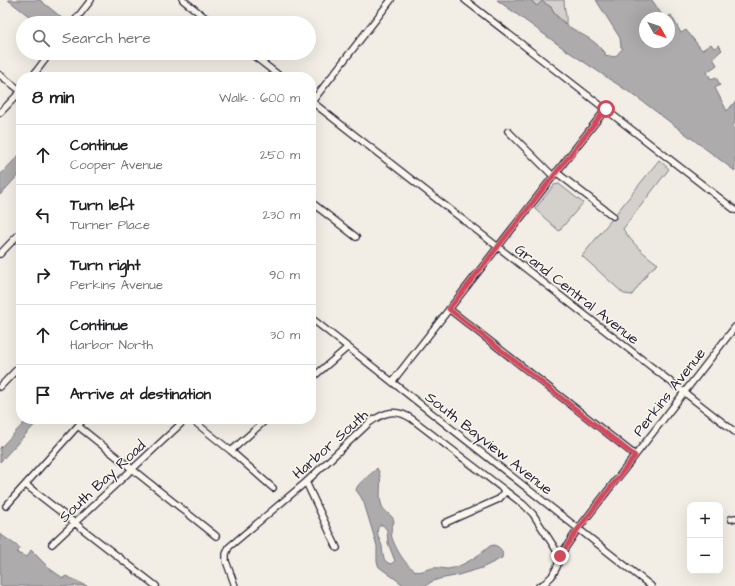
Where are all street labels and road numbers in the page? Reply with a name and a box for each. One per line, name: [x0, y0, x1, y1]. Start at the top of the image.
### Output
street label: Grand Central Avenue: [510, 239, 643, 350]
street label: Perkins Avenue: [628, 344, 711, 441]
street label: South Bayview Avenue: [420, 387, 557, 501]
street label: Harbor South: [288, 404, 373, 484]
street label: South Bay Road: [54, 435, 151, 528]

